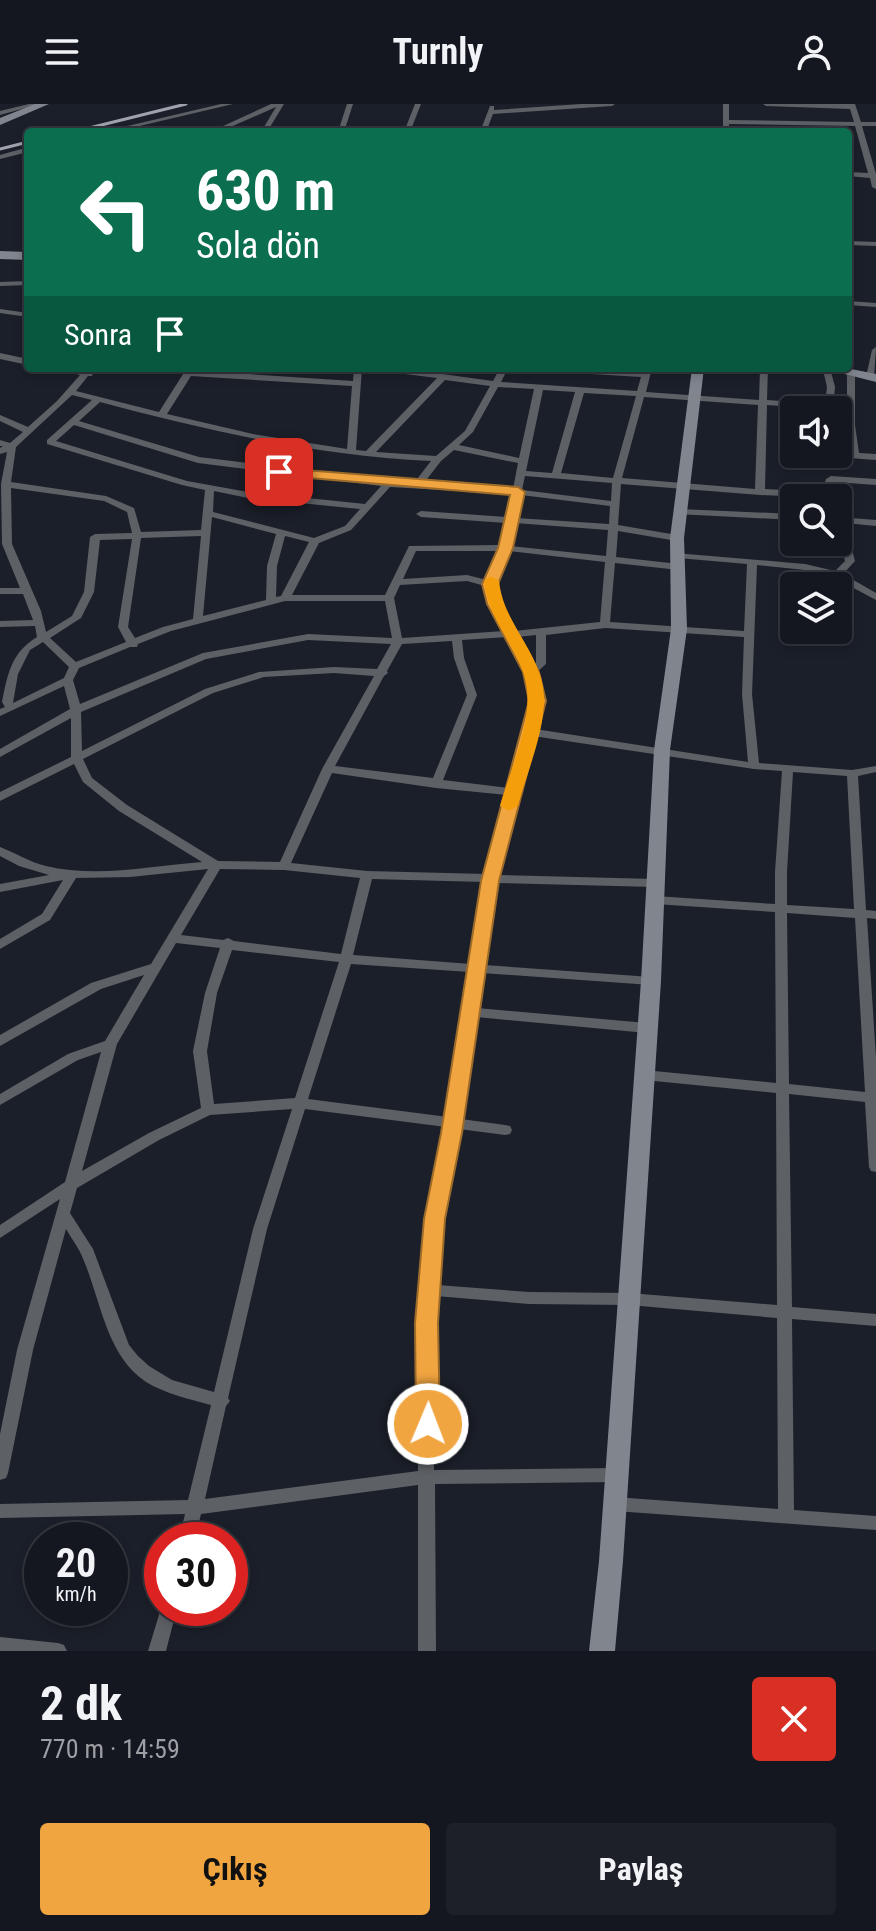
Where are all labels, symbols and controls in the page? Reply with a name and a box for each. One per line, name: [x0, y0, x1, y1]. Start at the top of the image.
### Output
icon: menu: [40, 30, 84, 74]
icon: person: [792, 30, 836, 74]
text: Turnly: [393, 31, 483, 73]
text: 630 m: [196, 158, 335, 224]
icon: left: [64, 160, 168, 264]
text: Sola dön: [196, 225, 320, 267]
icon: arrive: [148, 312, 192, 356]
text: Sonra: [64, 317, 132, 352]
map controls: [780, 396, 852, 644]
button: sound: [780, 396, 852, 468]
pin: [245, 438, 313, 506]
icon: arrive: [257, 450, 301, 494]
button: search: [780, 484, 852, 556]
button: layers: [780, 572, 852, 644]
position arrow: [386, 1382, 470, 1466]
speed limit sign: 30: [144, 1522, 248, 1626]
text: 20: [56, 1540, 96, 1587]
text: km/h: [55, 1582, 97, 1606]
text: 2 dk: [40, 1675, 122, 1732]
button: close: [752, 1677, 836, 1761]
text: 770 m · 14:59: [40, 1734, 180, 1764]
button: Çıkış: [40, 1823, 430, 1915]
button: Paylaş: [446, 1823, 836, 1915]

